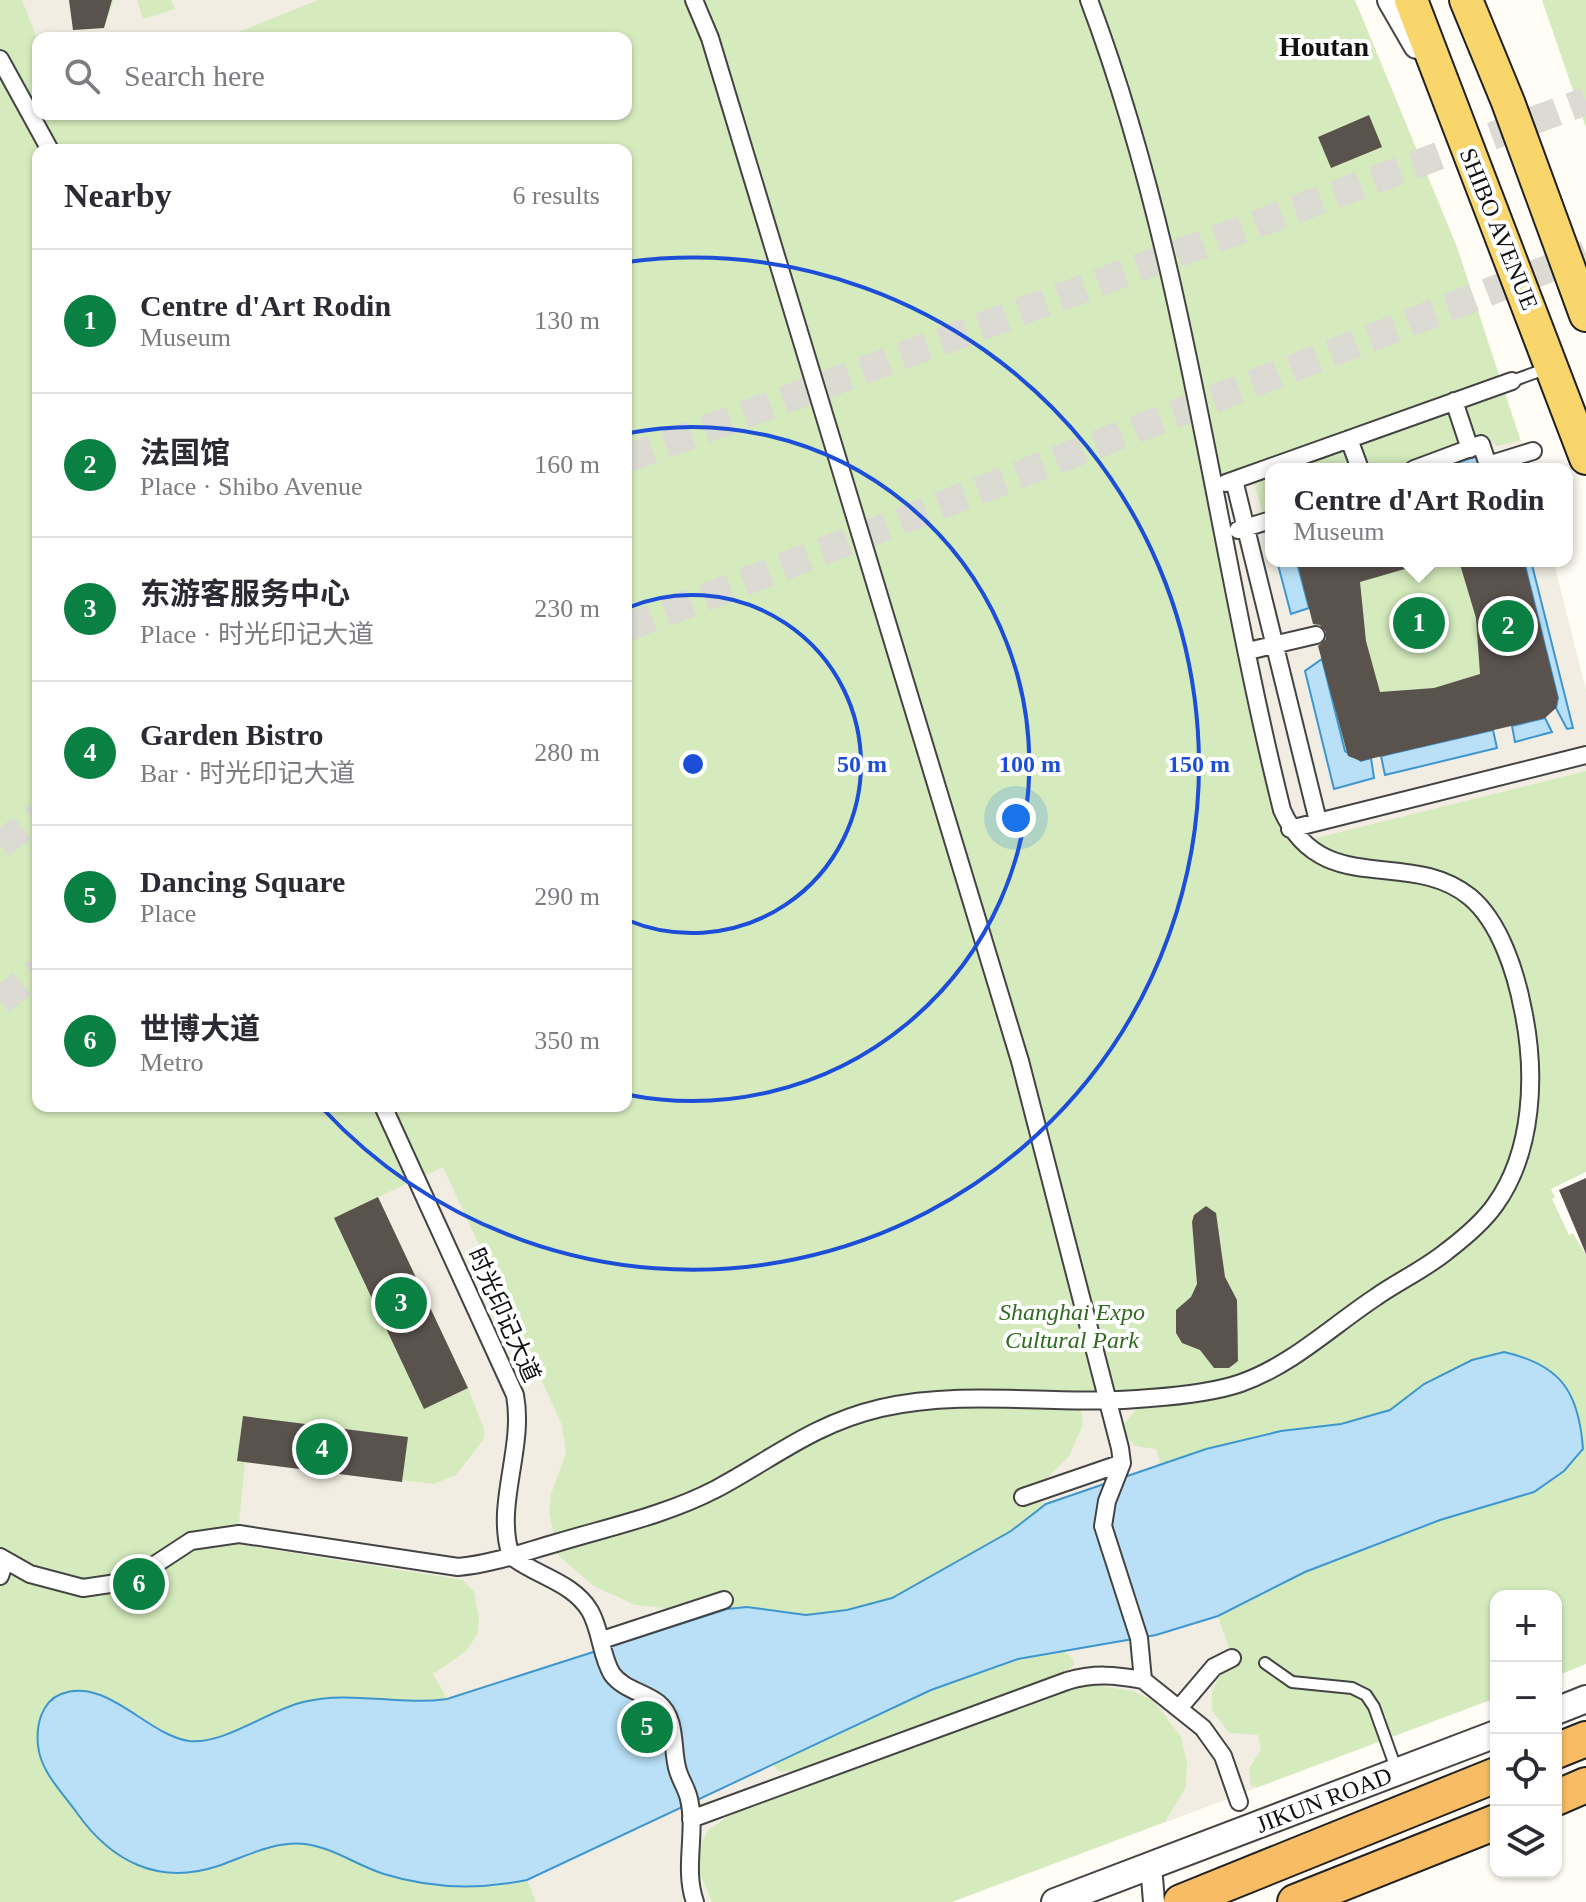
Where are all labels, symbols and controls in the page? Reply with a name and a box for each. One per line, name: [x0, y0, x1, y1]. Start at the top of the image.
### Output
district label: Houtan: [1279, 31, 1370, 62]
search box: [32, 32, 632, 120]
icon: search: [60, 54, 104, 98]
text: Search here: [124, 59, 265, 92]
street label: SHIBO AVENUE: [1455, 144, 1543, 314]
text: Nearby: [64, 177, 172, 214]
text: 6 results: [513, 181, 600, 210]
text: Centre d'Art Rodin: [140, 289, 391, 322]
text: 1: [84, 306, 97, 335]
text: 130 m: [534, 306, 600, 335]
text: Museum: [140, 323, 231, 352]
text: 法国馆: [140, 436, 230, 469]
text: 2: [84, 450, 97, 479]
text: 160 m: [534, 450, 600, 479]
popup: [1265, 463, 1573, 567]
text: Place · Shibo Avenue: [140, 472, 363, 501]
text: Centre d'Art Rodin: [1293, 483, 1545, 516]
text: Museum: [1293, 517, 1384, 546]
text: 东游客服务中心: [140, 577, 350, 610]
pin: 1: [1393, 593, 1445, 653]
text: 3: [84, 594, 97, 623]
text: 230 m: [534, 594, 600, 623]
pin: 2: [1482, 596, 1534, 656]
text: Place · 时光印记大道: [140, 620, 374, 649]
text: Garden Bistro: [140, 718, 324, 751]
text: 4: [84, 738, 97, 767]
text: 280 m: [534, 738, 600, 767]
centre of rings: [679, 750, 707, 778]
text: 50 m: [837, 751, 887, 777]
text: 100 m: [999, 751, 1061, 777]
text: 150 m: [1168, 751, 1230, 777]
text: Bar · 时光印记大道: [140, 759, 355, 788]
your location: [996, 798, 1036, 838]
text: Dancing Square: [140, 865, 345, 898]
text: 5: [84, 882, 97, 911]
text: 290 m: [534, 882, 600, 911]
text: Place: [140, 899, 196, 928]
text: 世博大道: [140, 1012, 260, 1045]
text: 6: [84, 1026, 97, 1055]
text: 350 m: [534, 1026, 600, 1055]
text: Metro: [140, 1048, 204, 1077]
street label: 时光印记大道: [463, 1244, 545, 1386]
pin: 3: [375, 1273, 427, 1333]
park label: Shanghai Expo Cultural Park: [999, 1299, 1145, 1353]
pin: 4: [296, 1419, 348, 1479]
pin: 6: [113, 1554, 165, 1614]
map controls: [1490, 1590, 1562, 1878]
button: +: [1490, 1590, 1562, 1662]
button: −: [1490, 1662, 1562, 1734]
pin: 5: [621, 1697, 673, 1757]
button: locate: [1490, 1734, 1562, 1806]
street label: JIKUN ROAD: [1252, 1762, 1396, 1838]
button: layers: [1490, 1806, 1562, 1878]

